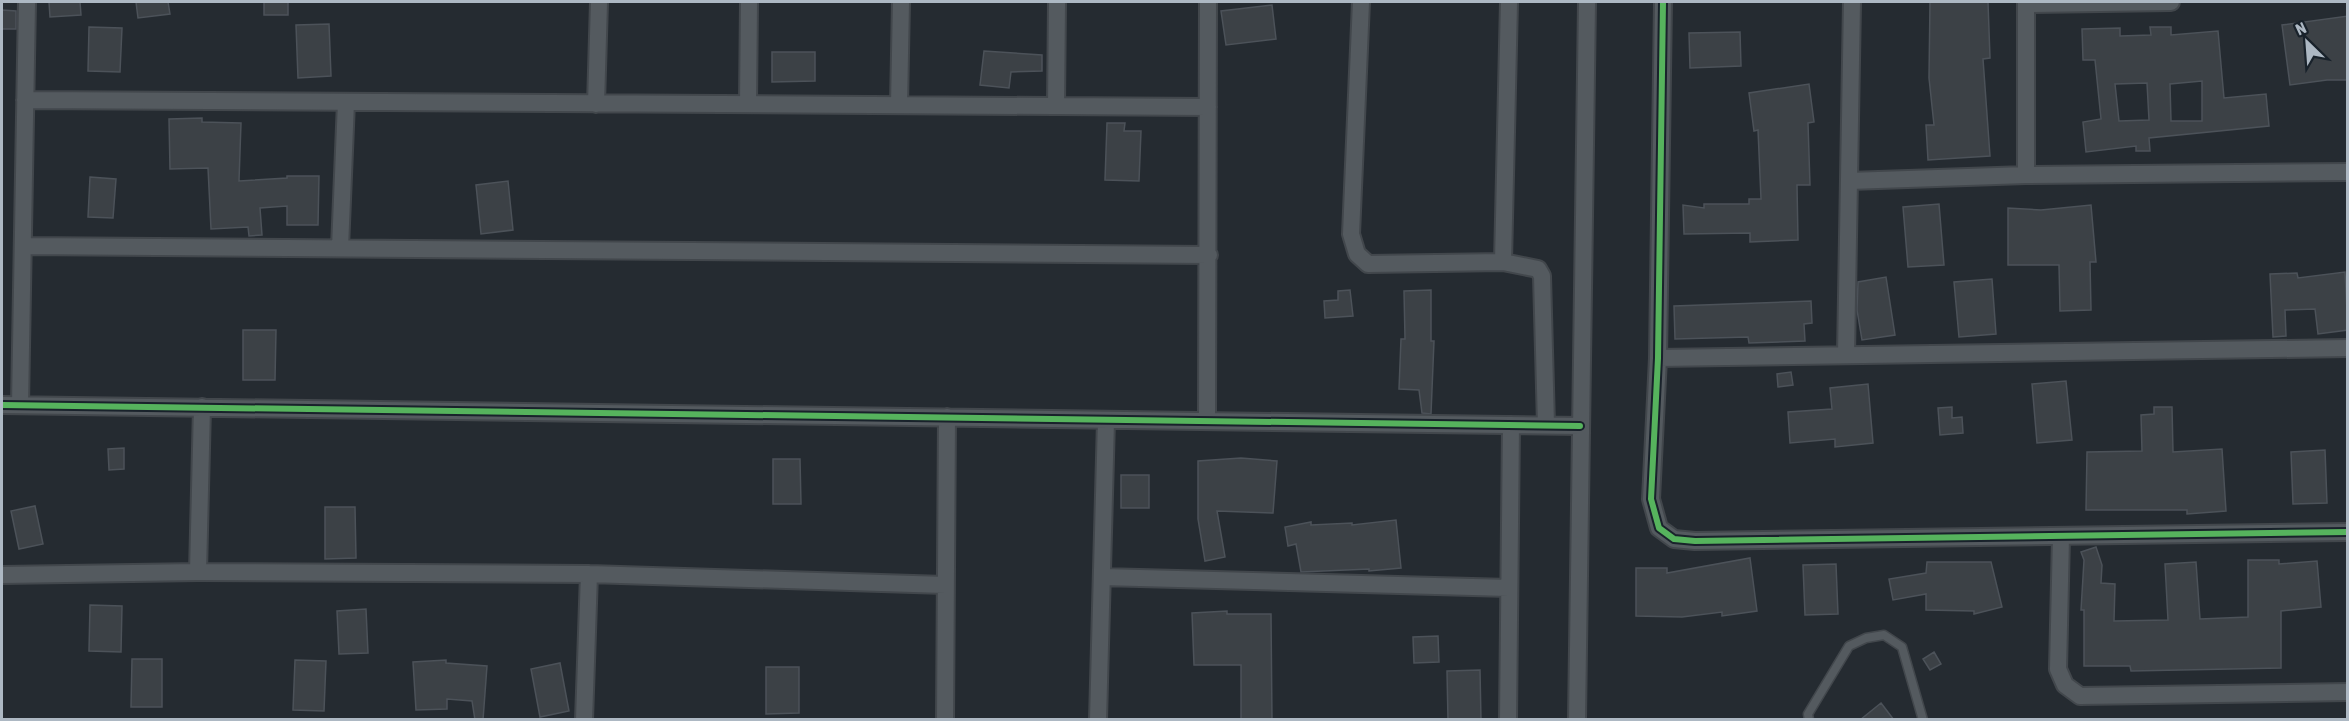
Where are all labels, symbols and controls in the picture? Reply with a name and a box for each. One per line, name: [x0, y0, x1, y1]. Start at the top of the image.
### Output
north arrow: [2277, 12, 2337, 72]
text: N: [2293, 18, 2309, 39]

